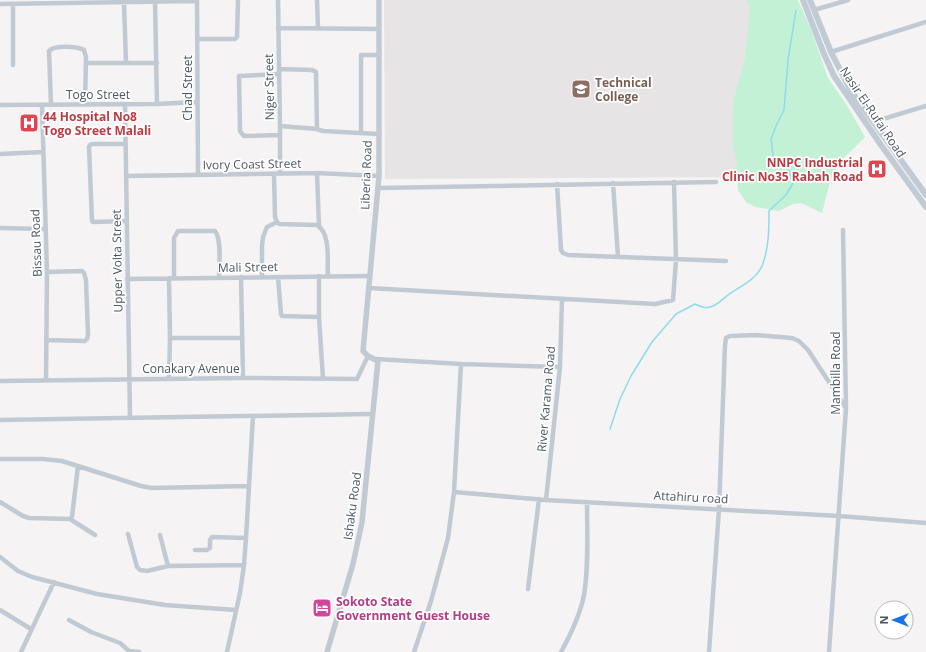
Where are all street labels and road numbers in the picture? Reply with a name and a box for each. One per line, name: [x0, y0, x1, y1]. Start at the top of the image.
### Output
street label: Niger Street: [260, 53, 278, 121]
street label: Chad Street: [179, 55, 196, 121]
street label: Nasir El-Rufai Road: [836, 63, 910, 161]
street label: Togo Street: [66, 86, 130, 103]
street label: Liberia Road: [356, 140, 376, 210]
street label: Ivory Coast Street: [203, 155, 301, 173]
street label: Bissau Road: [26, 209, 46, 277]
street label: Upper Volta Street: [108, 209, 126, 313]
street label: Mali Street: [218, 258, 278, 276]
street label: Mambilla Road: [827, 331, 844, 415]
street label: River Karama Road: [533, 345, 559, 453]
street label: Conakary Avenue: [142, 360, 240, 377]
street label: Ishaku Road: [339, 471, 365, 541]
street label: Attahiru road: [653, 487, 729, 507]

